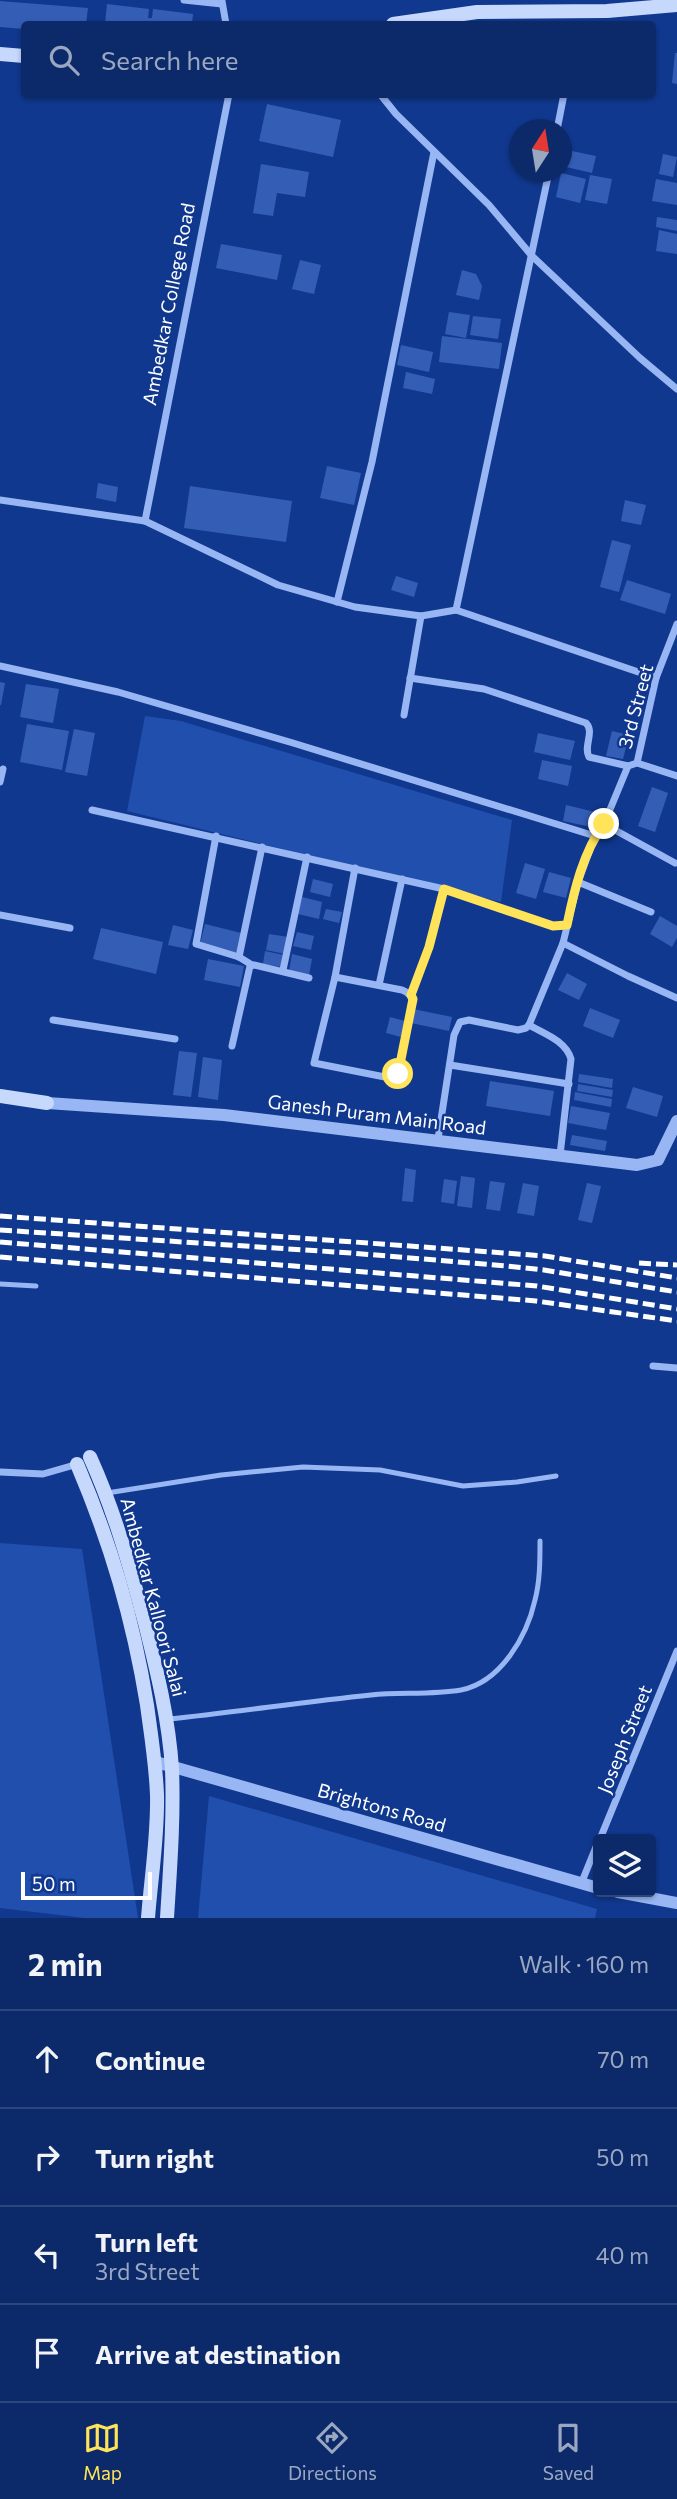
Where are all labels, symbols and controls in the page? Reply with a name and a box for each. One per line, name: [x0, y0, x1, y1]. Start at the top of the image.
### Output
search box: [21, 21, 656, 98]
icon: search: [45, 41, 83, 79]
text: Search here: [101, 44, 239, 75]
north arrow: [509, 119, 572, 182]
street label: Ambedkar College Road: [137, 201, 199, 407]
street label: 3rd Street: [613, 661, 657, 751]
route end: [588, 808, 619, 839]
route start: [382, 1058, 413, 1089]
street label: Ganesh Puram Main Road: [267, 1089, 487, 1139]
street label: Ambedkar Kalloori Salai: [116, 1495, 192, 1699]
street label: Joseph Street: [592, 1681, 656, 1797]
street label: Brightons Road: [315, 1778, 449, 1836]
map controls: [593, 1834, 656, 1897]
button: layers: [593, 1834, 656, 1897]
scale bar: [21, 1869, 152, 1901]
text: 50 m: [32, 1872, 76, 1895]
text: 2 min: [28, 1945, 103, 1982]
text: Walk · 160 m: [519, 1950, 649, 1978]
icon: ahead: [28, 2040, 66, 2078]
text: Continue: [95, 2044, 205, 2075]
text: 70 m: [597, 2045, 649, 2073]
icon: right: [28, 2138, 66, 2176]
text: Turn right: [95, 2142, 214, 2173]
text: 50 m: [596, 2143, 649, 2171]
text: Turn left: [95, 2226, 198, 2257]
icon: left: [28, 2236, 66, 2274]
text: 40 m: [596, 2241, 649, 2269]
text: 3rd Street: [95, 2257, 200, 2285]
icon: arrive: [28, 2334, 66, 2372]
text: Arrive at destination: [95, 2338, 341, 2369]
tab: Map: [83, 2419, 122, 2484]
tab: Directions: [288, 2419, 377, 2484]
tab: Saved: [543, 2419, 594, 2484]

